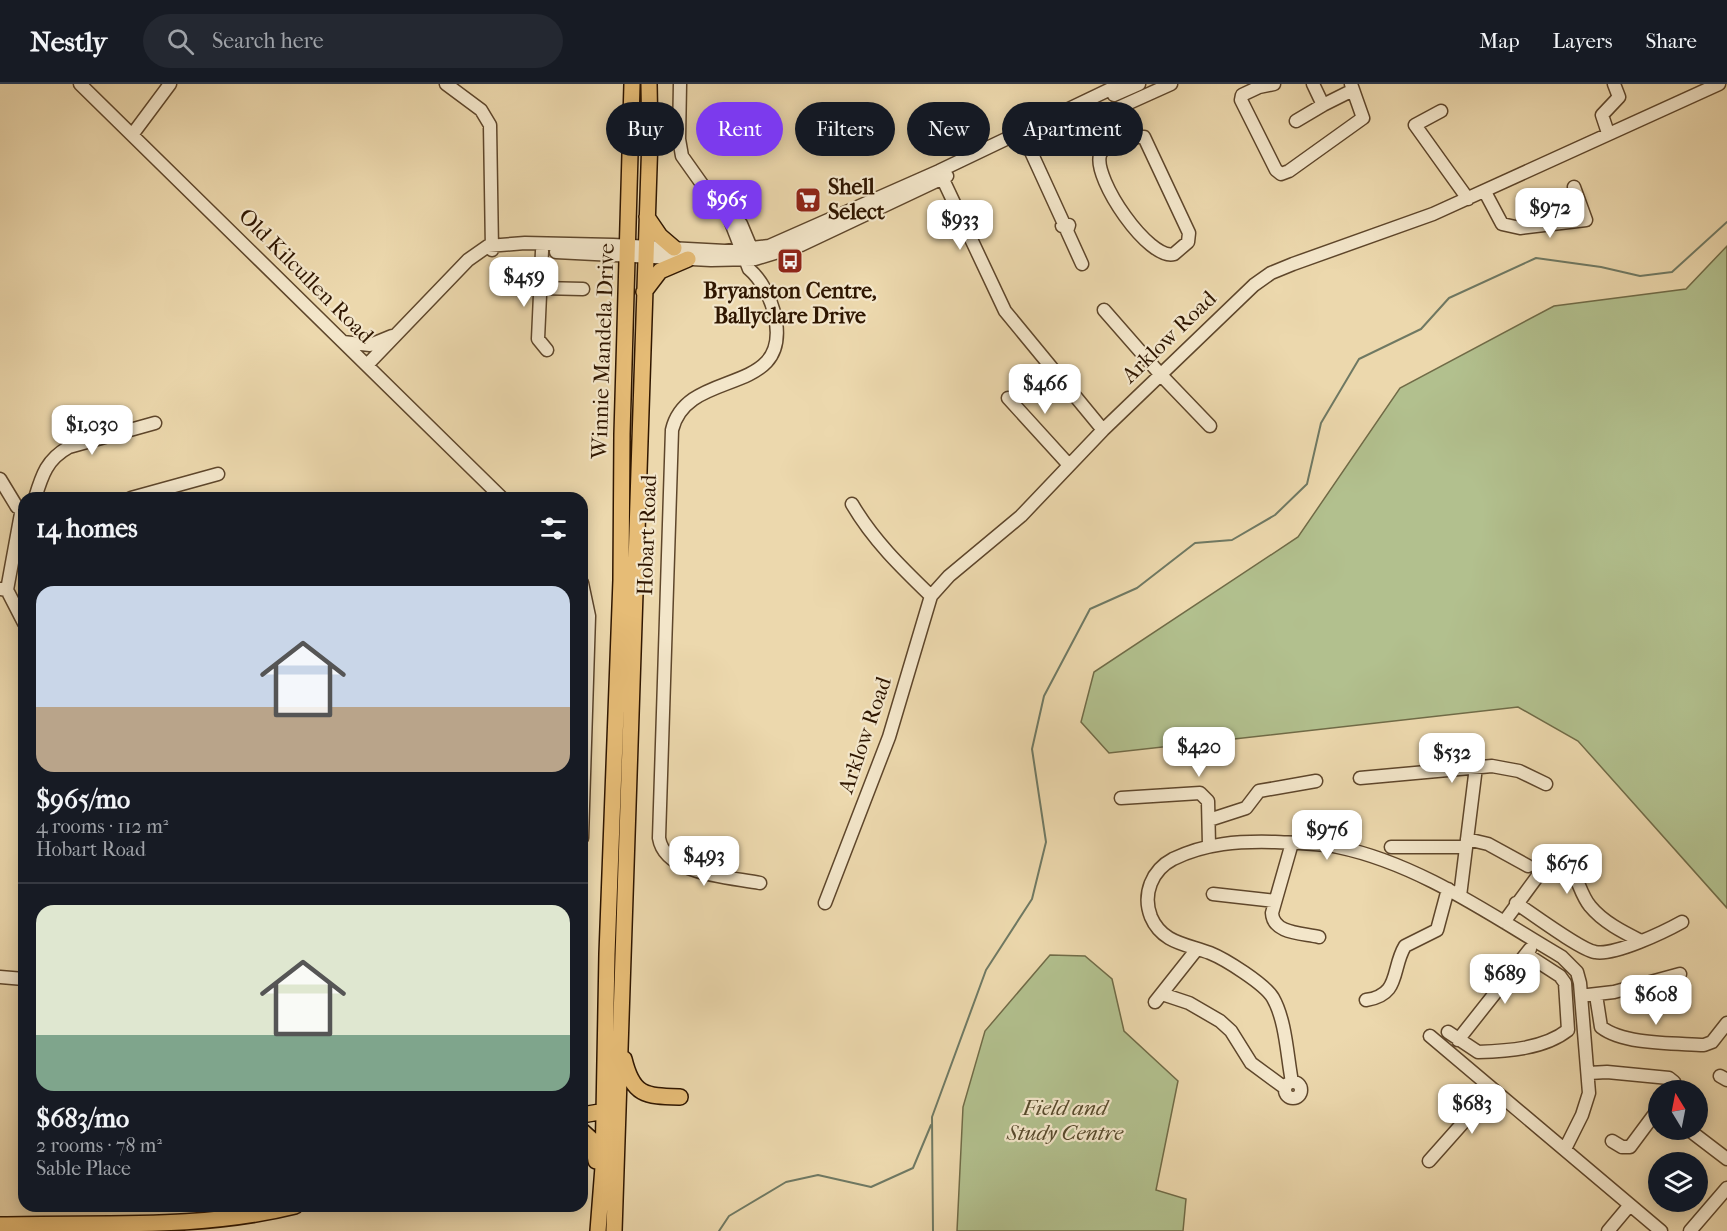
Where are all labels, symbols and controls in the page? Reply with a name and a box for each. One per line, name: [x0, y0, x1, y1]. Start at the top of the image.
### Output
search box: [143, 14, 563, 68]
text: Nestly: [30, 25, 107, 58]
icon: search: [164, 25, 197, 58]
text: Search here: [212, 28, 324, 54]
text: Map: [1479, 29, 1520, 53]
text: Layers: [1553, 29, 1612, 53]
text: Share: [1645, 29, 1697, 53]
chip: Buy: [606, 102, 684, 156]
chip: Rent: [696, 102, 783, 156]
chip: Filters: [795, 102, 895, 156]
chip: New: [907, 102, 990, 156]
chip: Apartment: [1002, 102, 1143, 156]
place label: Shell Select: [828, 174, 886, 225]
pin: $965: [691, 180, 763, 231]
supermarket icon: Shell Select: [793, 185, 823, 215]
text: $965: [707, 188, 747, 211]
pin: $972: [1514, 188, 1586, 239]
text: $972: [1529, 196, 1571, 219]
pin: $933: [924, 200, 996, 251]
street label: Old Kilcullen Road: [233, 203, 380, 350]
text: $933: [941, 208, 979, 231]
street label: Winnie Mandela Drive: [586, 243, 620, 460]
bus stop icon: Bryanston Centre, Ballyclare Drive: [775, 246, 805, 276]
pin: $459: [488, 257, 560, 308]
text: $459: [503, 265, 545, 288]
place label: Bryanston Centre, Ballyclare Drive: [703, 278, 877, 329]
street label: Arklow Road: [1116, 285, 1222, 389]
pin: $466: [1009, 364, 1081, 415]
text: $466: [1023, 372, 1067, 395]
pin: $1,030: [43, 405, 141, 456]
text: $1,030: [66, 413, 118, 436]
street label: Hobart Road: [632, 473, 662, 596]
icon: filters: [537, 512, 570, 545]
text: 14 homes: [36, 513, 138, 544]
icon: home: [249, 625, 357, 733]
street label: Arklow Road: [833, 672, 897, 798]
pin: $420: [1163, 727, 1235, 778]
pin: $532: [1416, 733, 1488, 784]
text: $420: [1177, 735, 1221, 758]
text: $532: [1433, 741, 1471, 764]
text: $965/mo: [36, 784, 130, 815]
pin: $976: [1291, 810, 1363, 861]
text: 4 rooms · 112 m²: [36, 815, 168, 838]
text: $976: [1306, 818, 1348, 841]
pin: $493: [668, 836, 740, 887]
text: Hobart Road: [36, 838, 146, 861]
text: $493: [683, 844, 725, 867]
pin: $676: [1531, 844, 1603, 895]
text: $676: [1546, 852, 1588, 875]
icon: home: [249, 944, 357, 1052]
pin: $689: [1469, 954, 1541, 1005]
text: $689: [1484, 962, 1526, 985]
pin: $608: [1620, 975, 1692, 1026]
text: $608: [1635, 983, 1677, 1006]
north arrow: [1648, 1080, 1708, 1140]
map controls: [1648, 1080, 1708, 1212]
pin: $683: [1436, 1084, 1508, 1135]
text: $683: [1452, 1092, 1492, 1115]
park label: Field and Study Centre: [1006, 1095, 1124, 1146]
text: $683/mo: [36, 1103, 129, 1134]
text: 2 rooms · 78 m²: [36, 1134, 162, 1157]
button: layers: [1648, 1152, 1708, 1212]
text: Sable Place: [36, 1157, 131, 1180]

